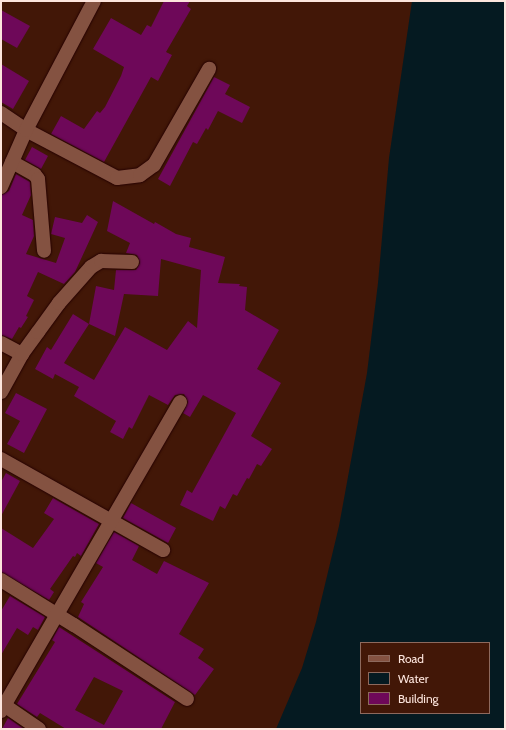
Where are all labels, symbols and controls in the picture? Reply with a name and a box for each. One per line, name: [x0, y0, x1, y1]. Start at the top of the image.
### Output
legend: [360, 642, 490, 714]
text: Road: [398, 651, 424, 666]
text: Water: [398, 671, 428, 686]
text: Building: [398, 691, 439, 706]

